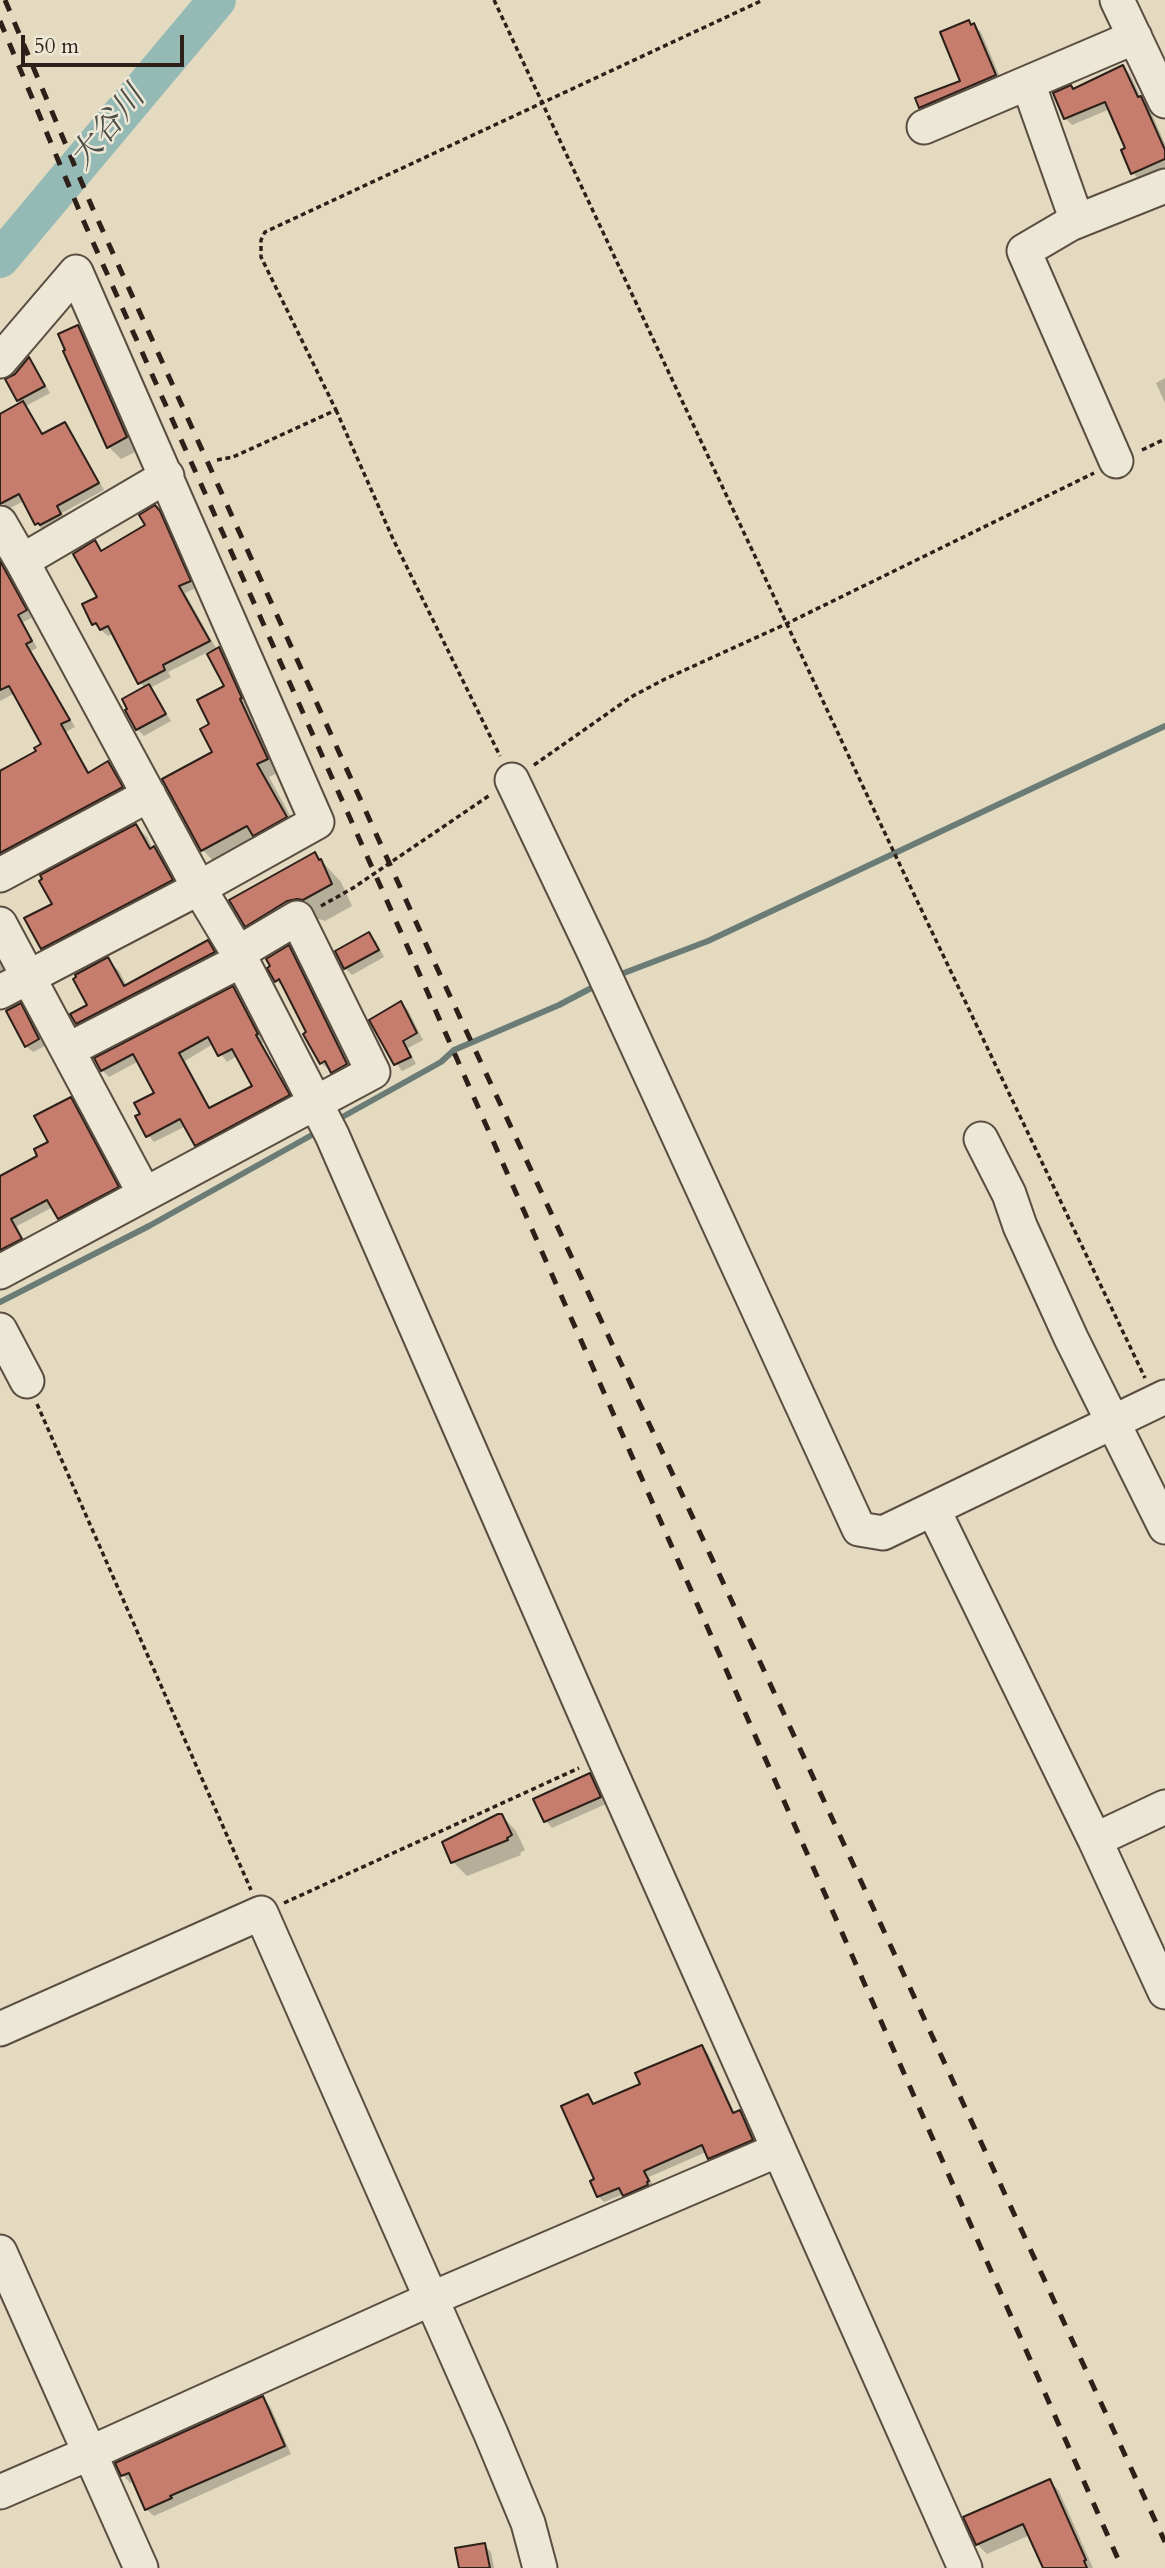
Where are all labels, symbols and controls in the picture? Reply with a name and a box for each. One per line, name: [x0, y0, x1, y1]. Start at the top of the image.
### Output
scale bar: [24, 21, 187, 65]
text: 50 m: [34, 32, 79, 61]
water label: 大谷川: [63, 80, 155, 178]

